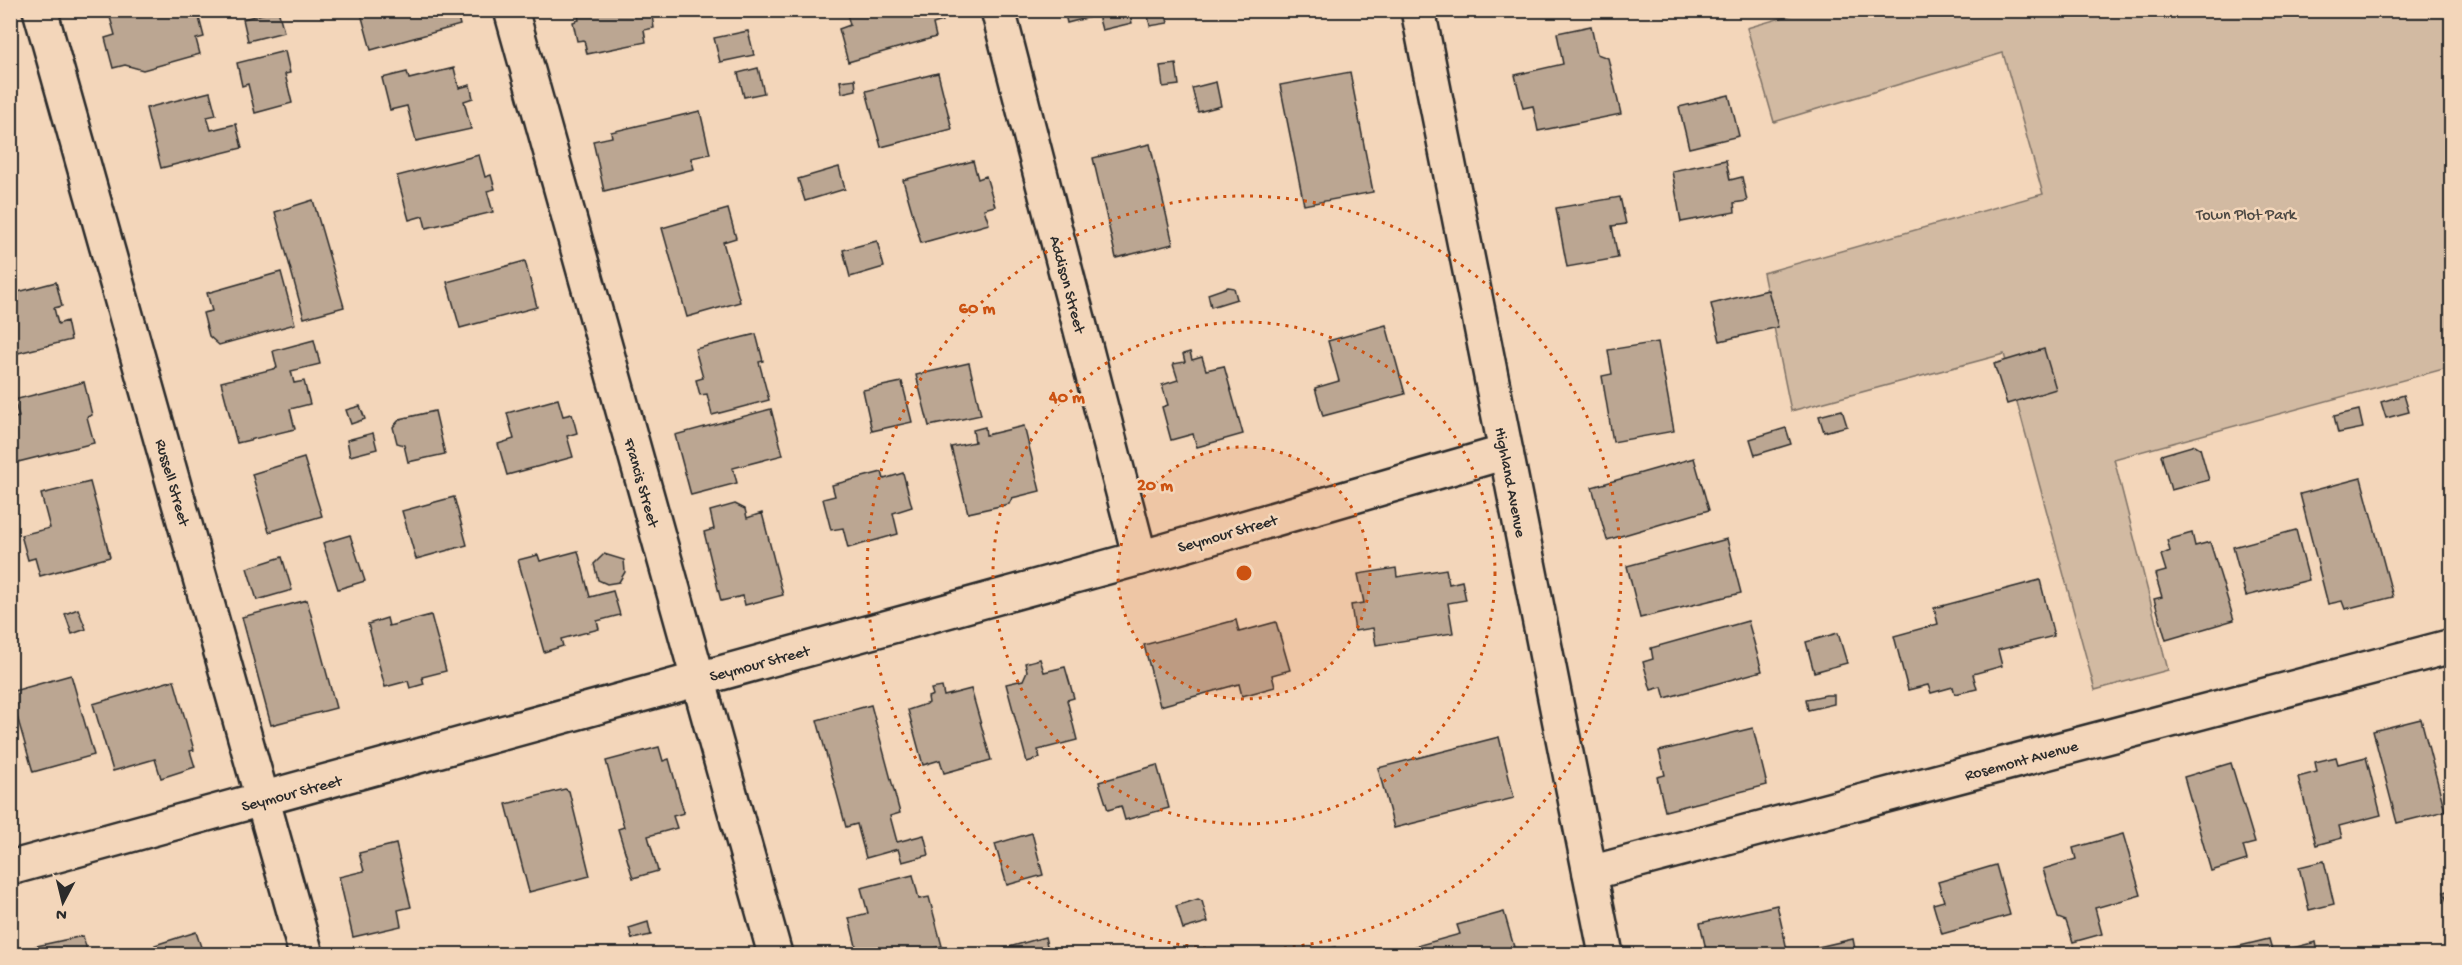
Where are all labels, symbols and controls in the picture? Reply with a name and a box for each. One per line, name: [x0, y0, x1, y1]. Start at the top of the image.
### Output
park label: Town Plot Park: [2195, 207, 2298, 226]
street label: Addison Street: [1044, 234, 1088, 337]
text: 60 m: [959, 299, 995, 320]
text: 40 m: [1048, 388, 1085, 409]
street label: Highland Avenue: [1489, 426, 1529, 540]
street label: Francis Street: [618, 435, 662, 531]
street label: Russell Street: [149, 437, 192, 530]
text: 20 m: [1137, 476, 1173, 497]
street label: Seymour Street: [1176, 512, 1281, 559]
centre of rings: [1234, 563, 1254, 583]
street label: Seymour Street: [708, 643, 813, 688]
street label: Rosemont Avenue: [1963, 738, 2081, 787]
street label: Seymour Street: [240, 773, 345, 818]
north arrow: [33, 872, 93, 932]
text: N: [55, 903, 68, 923]

